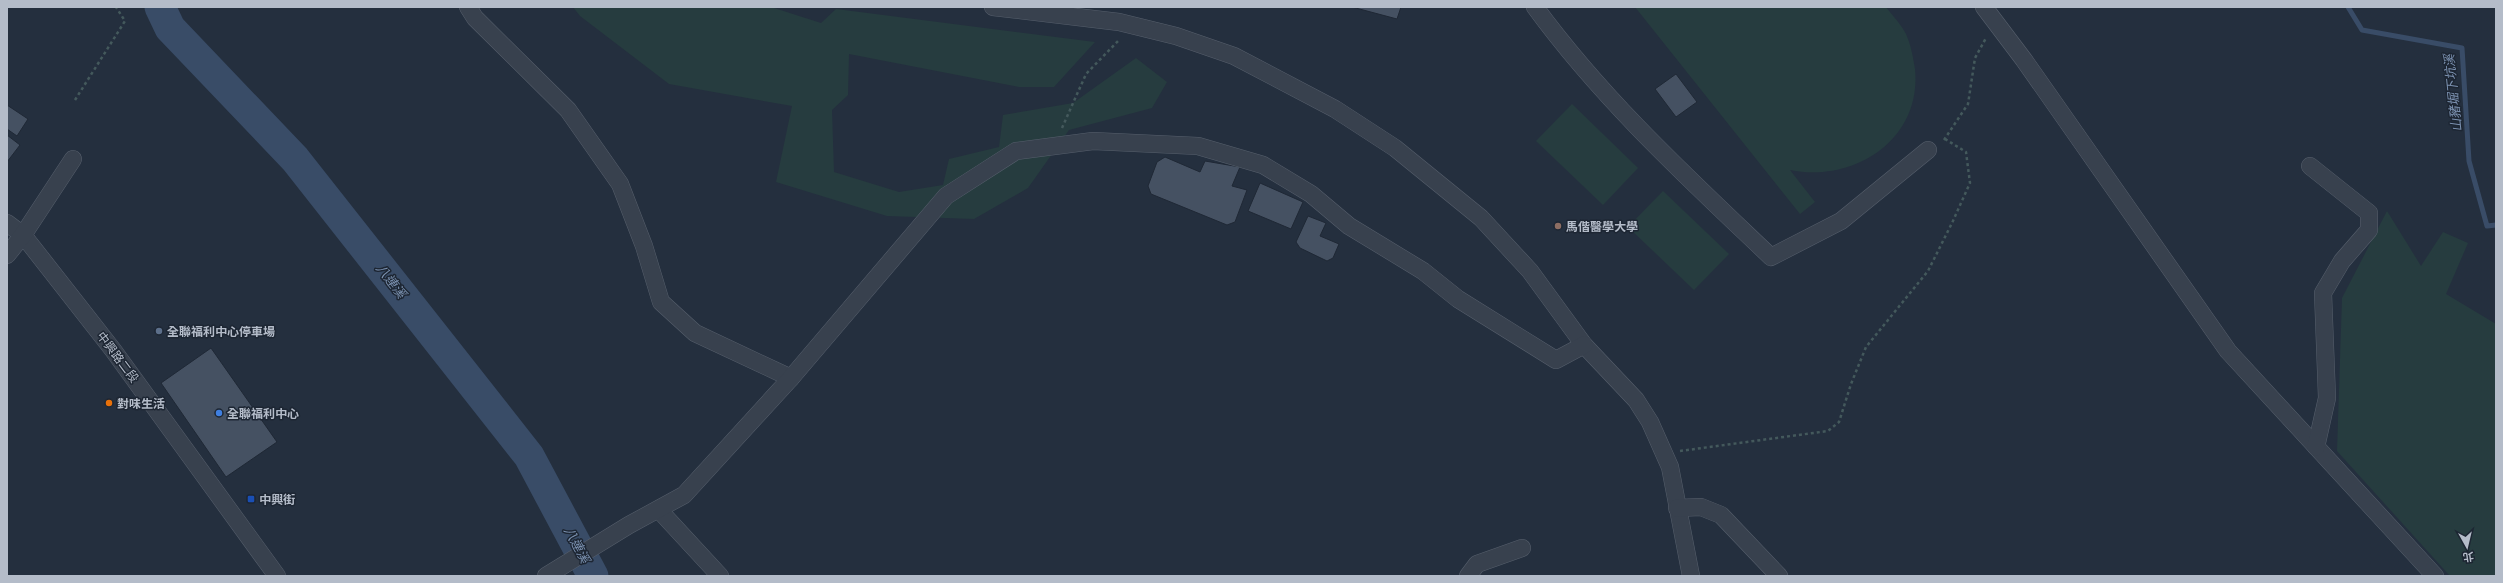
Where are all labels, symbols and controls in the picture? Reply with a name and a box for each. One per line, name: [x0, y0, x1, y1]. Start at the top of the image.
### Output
water label: 山豬堀下坑溪: [2440, 51, 2466, 133]
place label: 馬偕醫學大學: [1566, 219, 1638, 234]
marker: 馬偕醫學大學: [1553, 221, 1563, 231]
water label: 八連溪: [372, 260, 411, 303]
place label: 全聯福利中心停車場: [167, 324, 275, 339]
marker: 全聯福利中心停車場: [154, 326, 164, 336]
street label: 中興路二段: [94, 329, 142, 385]
place label: 對味生活: [117, 396, 165, 411]
marker: 對味生活: [104, 398, 114, 408]
place label: 全聯福利中心: [227, 406, 299, 421]
marker: 全聯福利中心: [214, 408, 224, 418]
place label: 中興街: [259, 492, 295, 507]
marker: 中興街: [246, 494, 256, 504]
water label: 八連溪: [560, 524, 595, 568]
north arrow: [2447, 527, 2487, 567]
text: 北: [2462, 549, 2475, 565]

